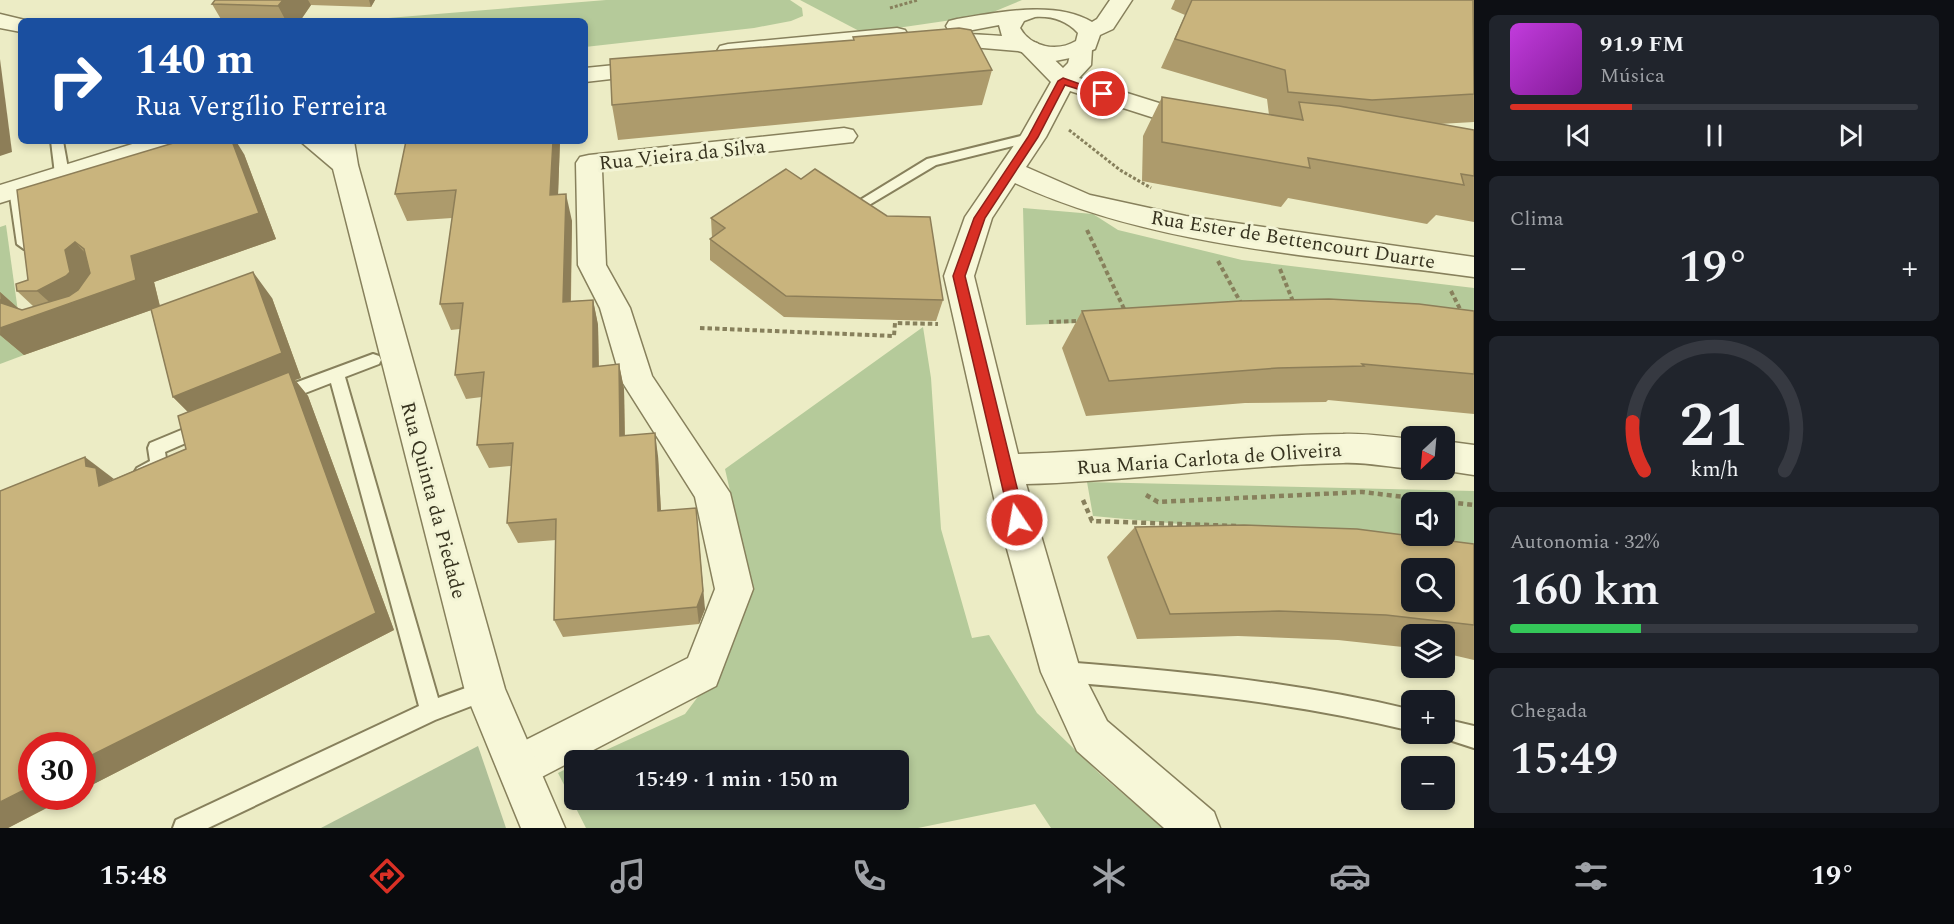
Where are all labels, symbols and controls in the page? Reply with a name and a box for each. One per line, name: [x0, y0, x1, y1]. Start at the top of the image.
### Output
text: 91.9 FM: [1600, 28, 1684, 61]
text: 140 m: [135, 29, 254, 92]
icon: right: [36, 42, 114, 120]
text: Música: [1600, 61, 1665, 91]
pin: [1077, 68, 1128, 119]
icon: arrive: [1086, 77, 1119, 110]
text: Rua Vergílio Ferreira: [135, 86, 387, 128]
icon: previous: [1562, 119, 1595, 152]
icon: pause: [1698, 119, 1731, 152]
icon: next: [1834, 119, 1867, 152]
street label: Rua Vieira da Silva: [597, 131, 767, 179]
street label: Rua Ester de Bettencourt Duarte: [1148, 203, 1437, 277]
text: Clima: [1510, 204, 1564, 234]
text: 19°: [1679, 233, 1749, 302]
text: −: [1510, 243, 1527, 293]
text: +: [1902, 243, 1918, 293]
text: 21: [1679, 379, 1749, 474]
street label: Rua Quinta da Piedade: [392, 398, 474, 602]
north arrow: [1401, 426, 1455, 480]
map controls: [1401, 426, 1455, 810]
street label: Rua Maria Carlota de Oliveira: [1076, 435, 1343, 483]
text: km/h: [1690, 453, 1738, 486]
position arrow: [985, 488, 1049, 552]
button: sound: [1401, 492, 1455, 546]
text: Autonomia · 32%: [1510, 527, 1659, 557]
text: 160 km: [1510, 556, 1660, 625]
button: search: [1401, 558, 1455, 612]
button: layers: [1401, 624, 1455, 678]
button: +: [1401, 690, 1455, 744]
text: Chegada: [1510, 696, 1587, 726]
text: 15:49: [1510, 725, 1618, 794]
speed limit sign: 30: [18, 732, 96, 810]
button: −: [1401, 756, 1455, 810]
text: 15:49 · 1 min · 150 m: [635, 763, 838, 796]
text: 15:48: [99, 855, 167, 897]
icon: directions: [366, 855, 408, 897]
icon: music: [607, 855, 649, 897]
icon: phone: [848, 855, 890, 897]
icon: climate: [1088, 855, 1130, 897]
icon: car: [1329, 855, 1371, 897]
icon: filters: [1570, 855, 1612, 897]
text: 19°: [1811, 855, 1855, 897]

